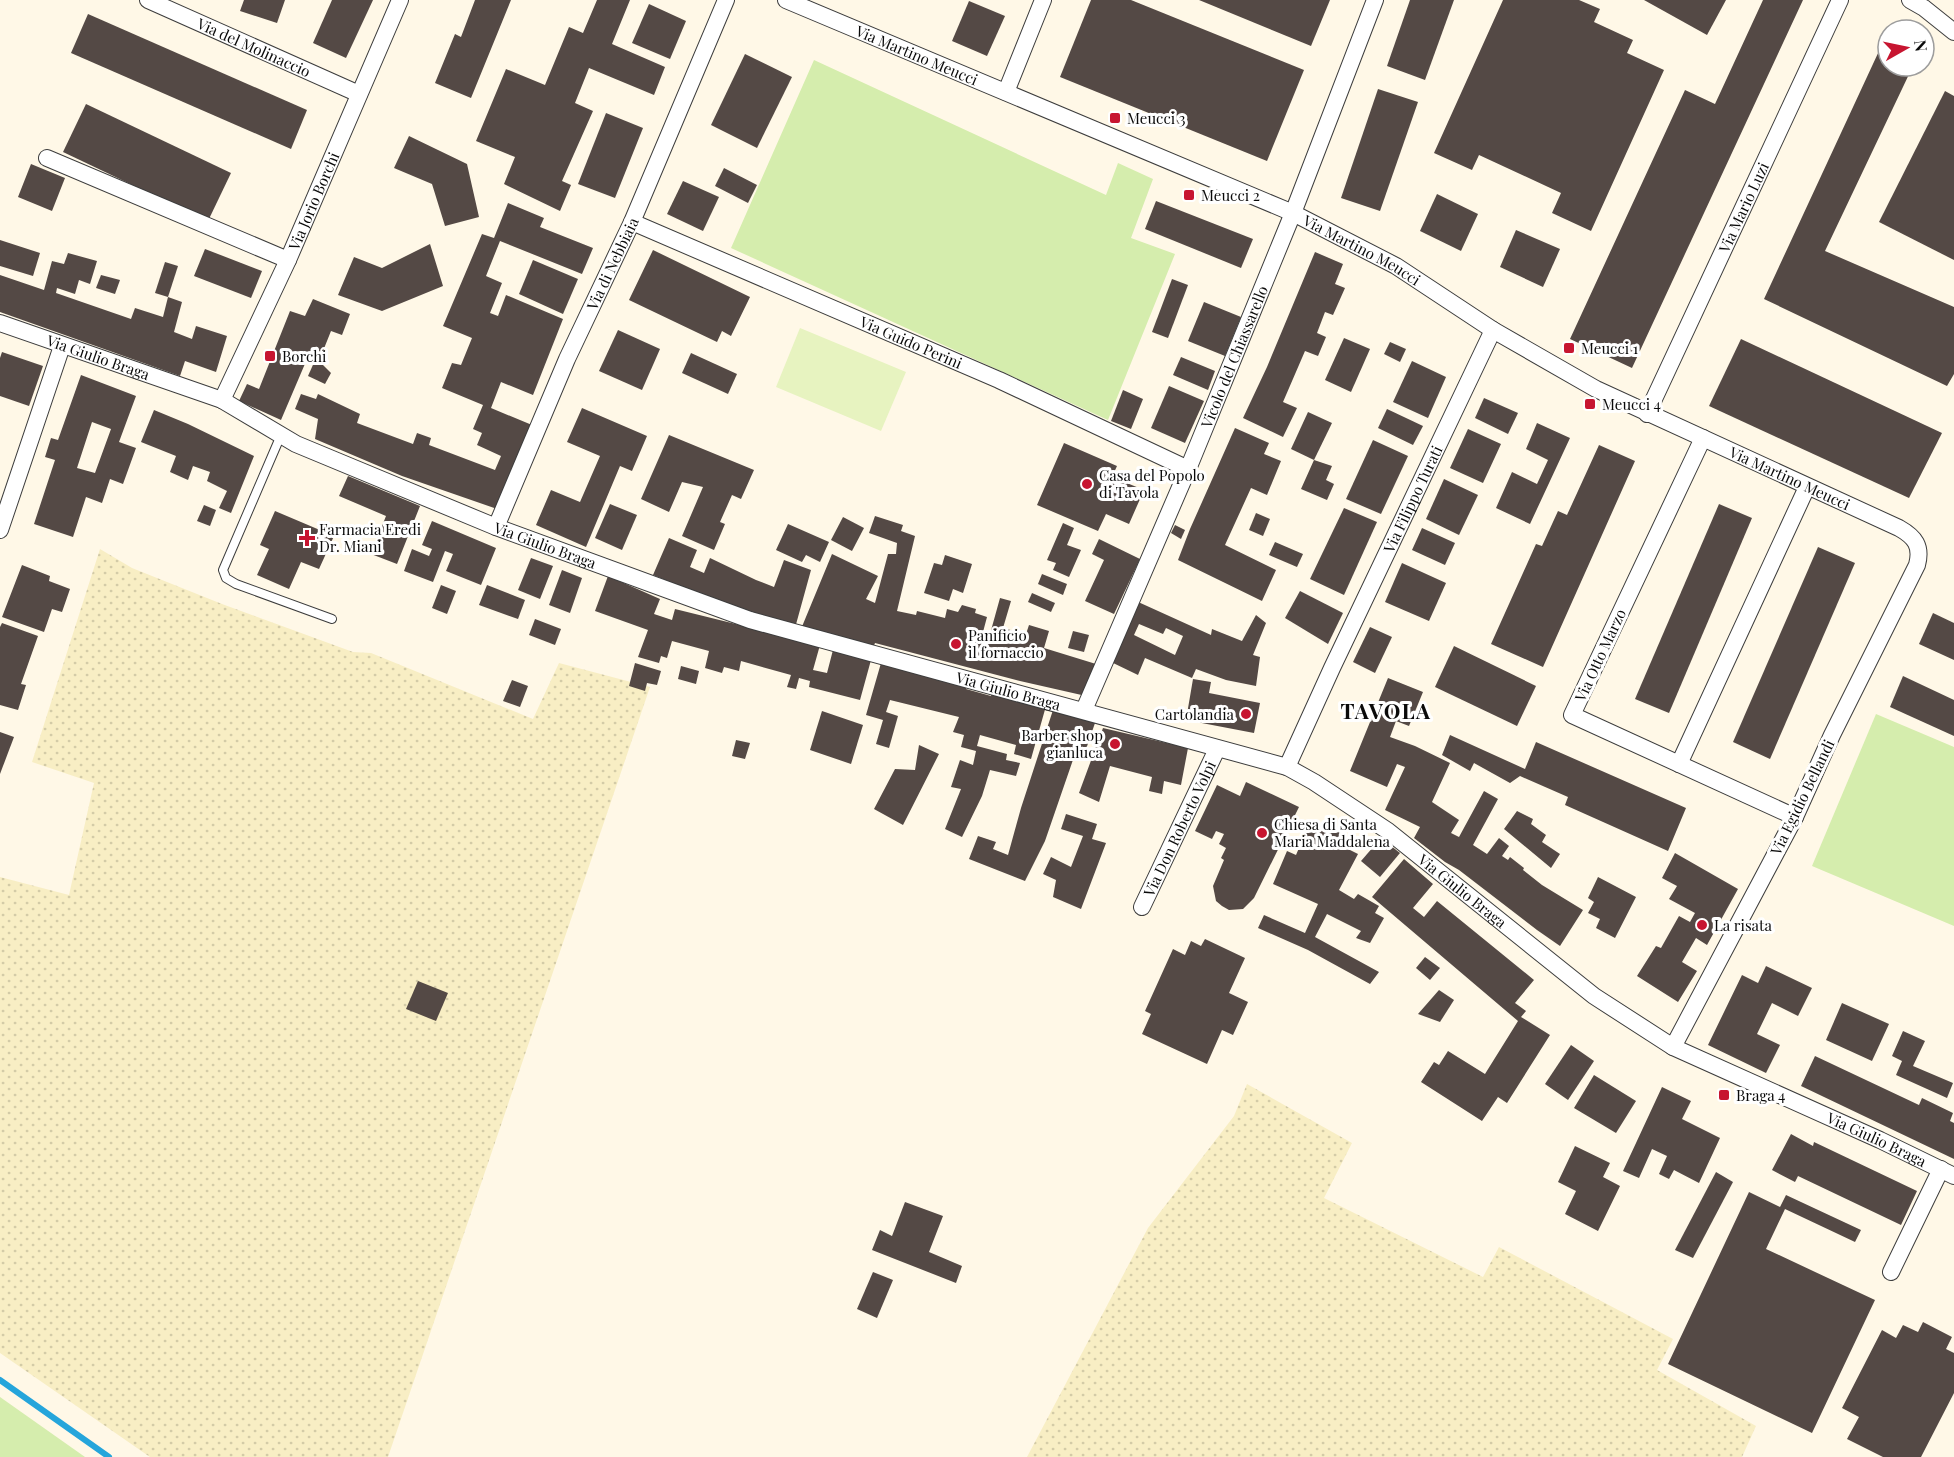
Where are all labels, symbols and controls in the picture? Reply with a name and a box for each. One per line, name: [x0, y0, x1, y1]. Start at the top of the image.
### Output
street label: Via del Molinaccio: [193, 13, 314, 81]
north arrow: [1876, 18, 1936, 78]
street label: Via Martino Meucci: [852, 20, 981, 90]
text: N: [1910, 38, 1933, 53]
place label: Meucci 3: [1127, 108, 1186, 128]
marker: Meucci 3: [1108, 111, 1122, 125]
street label: Via Jorio Borchi: [283, 148, 344, 254]
street label: Via Mario Luzi: [1713, 159, 1773, 257]
place label: Meucci 2: [1201, 185, 1260, 205]
marker: Meucci 2: [1182, 188, 1196, 202]
street label: Via Martino Meucci: [1299, 210, 1425, 290]
street label: Via di Nebbiaia: [581, 214, 643, 314]
street label: Vicolo del Chiassarello: [1196, 282, 1272, 432]
street label: Via Guido Perini: [856, 311, 966, 373]
street label: Via Giulio Braga: [43, 330, 153, 384]
place label: Meucci 1: [1581, 338, 1639, 358]
marker: Meucci 1: [1562, 341, 1576, 355]
place label: Borchi: [282, 346, 327, 366]
marker: Borchi: [263, 349, 277, 363]
place label: Meucci 4: [1602, 394, 1661, 414]
marker: Meucci 4: [1583, 397, 1597, 411]
street label: Via Martino Meucci: [1726, 441, 1854, 514]
street label: Via Filippo Turati: [1378, 442, 1447, 557]
place label: Casa del Popolo di Tavola: [1099, 465, 1205, 502]
marker: Casa del Popolo di Tavola: [1080, 477, 1094, 491]
street label: Via Giulio Braga: [490, 517, 600, 573]
place label: Farmacia Eredi Dr. Miani: [319, 519, 422, 556]
marker: Farmacia Eredi Dr. Miani: [300, 531, 314, 545]
street label: Via Otto Marzo: [1569, 605, 1630, 705]
place label: Panificio il fornaccio: [968, 625, 1044, 662]
marker: Panificio il fornaccio: [949, 637, 963, 651]
street label: Via Giulio Braga: [953, 667, 1063, 715]
district label: TAVOLA: [1340, 696, 1432, 724]
place label: Cartolandia: [1155, 704, 1235, 724]
marker: Cartolandia: [1239, 707, 1253, 721]
place label: Barber shop gianluca: [1021, 725, 1104, 762]
street label: Via Egidio Bellandi: [1765, 735, 1839, 859]
marker: Barber shop gianluca: [1108, 737, 1122, 751]
street label: Via Don Roberto Volpi: [1138, 757, 1220, 900]
place label: Chiesa di Santa Maria Maddalena: [1274, 814, 1391, 851]
marker: Chiesa di Santa Maria Maddalena: [1255, 826, 1269, 840]
street label: Via Giulio Braga: [1414, 849, 1511, 932]
place label: La risata: [1714, 915, 1772, 935]
marker: La risata: [1695, 918, 1709, 932]
place label: Braga 4: [1736, 1085, 1785, 1105]
marker: Braga 4: [1717, 1088, 1731, 1102]
street label: Via Giulio Braga: [1823, 1107, 1930, 1171]

